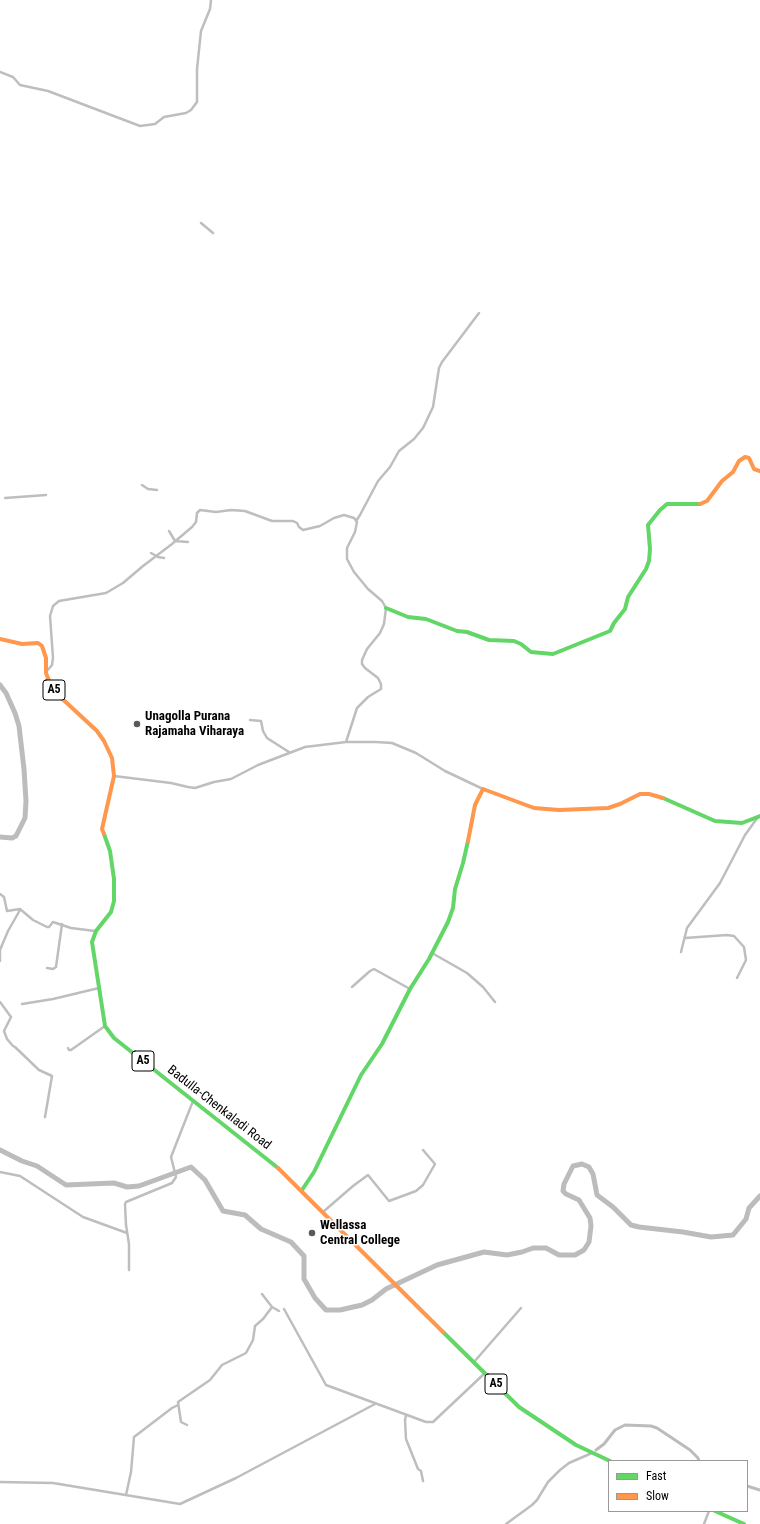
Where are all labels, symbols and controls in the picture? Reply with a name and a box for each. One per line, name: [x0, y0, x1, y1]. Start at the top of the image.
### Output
road number: A5: [43, 680, 65, 700]
place label: Unagolla Purana Rajamaha Viharaya: [145, 709, 244, 740]
marker: Unagolla Purana Rajamaha Viharaya: [132, 719, 142, 729]
road number: A5: [132, 1051, 154, 1071]
street label: Badulla-Chenkaladi Road: [164, 1063, 274, 1153]
place label: Wellassa Central College: [320, 1218, 400, 1249]
marker: Wellassa Central College: [307, 1228, 317, 1238]
road number: A5: [485, 1374, 507, 1394]
legend: [608, 1460, 748, 1512]
text: Fast: [646, 1469, 666, 1483]
text: Slow: [646, 1489, 669, 1503]

